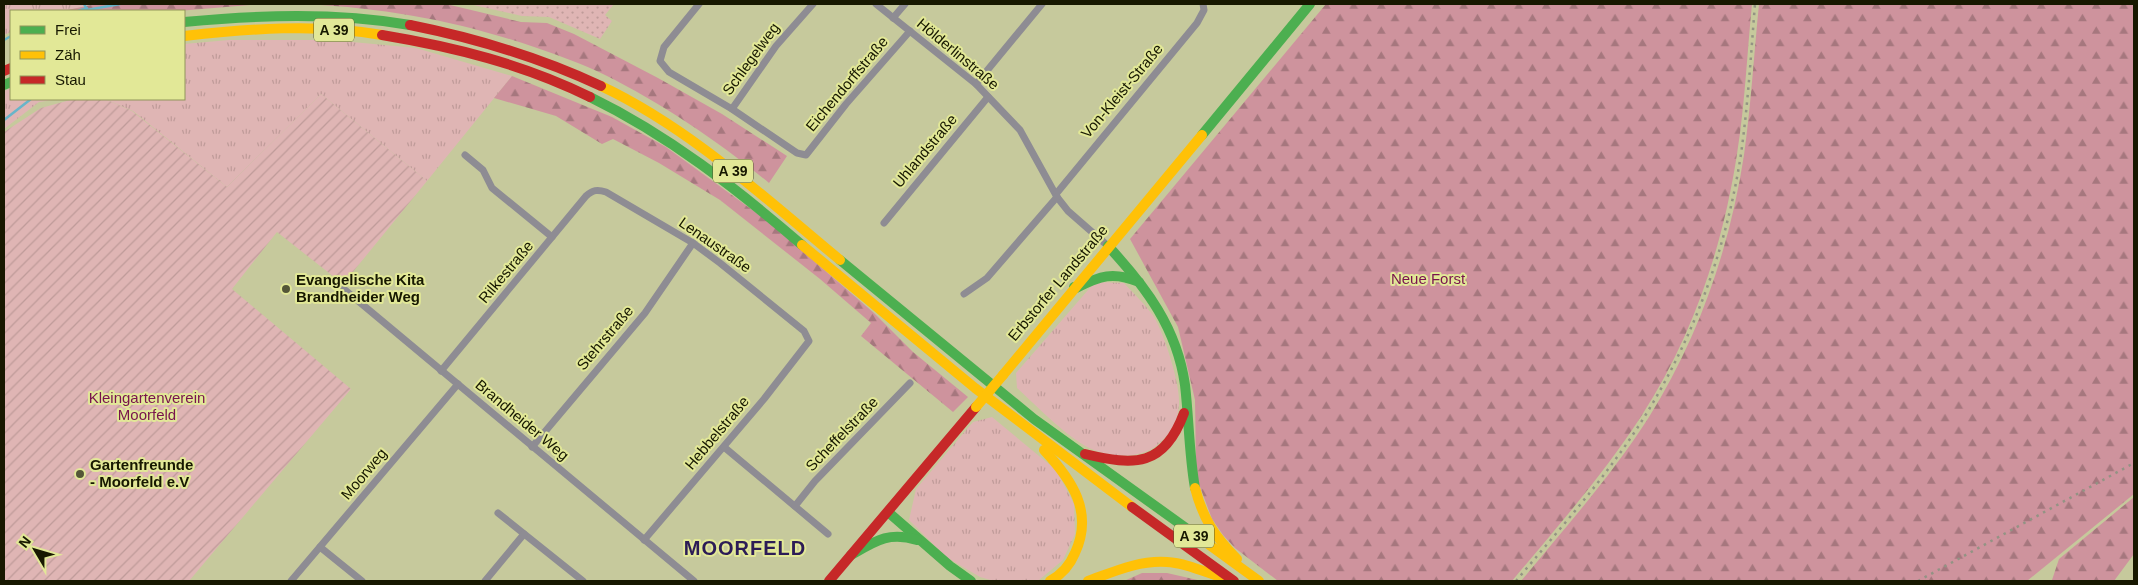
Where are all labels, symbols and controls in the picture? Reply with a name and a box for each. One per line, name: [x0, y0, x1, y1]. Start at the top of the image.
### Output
legend: [10, 10, 185, 100]
street label: Hölderlinstraße: [914, 14, 1003, 93]
road number: A 39: [314, 18, 354, 42]
street label: Schlegelweg: [719, 19, 782, 98]
text: Frei: [55, 21, 81, 38]
street label: Eichendorffstraße: [802, 33, 891, 134]
street label: Von-Kleist-Straße: [1077, 40, 1166, 141]
text: Zäh: [55, 46, 81, 63]
text: Stau: [55, 71, 86, 88]
street label: Uhlandstraße: [889, 111, 960, 191]
road number: A 39: [713, 160, 753, 182]
street label: Lenaustraße: [676, 213, 755, 276]
street label: Erbstorfer Landstraße: [1004, 221, 1111, 344]
street label: Rilkestraße: [475, 237, 537, 306]
park label: Neue Forst: [1391, 270, 1466, 287]
place label: Evangelische Kita Brandheider Weg: [296, 271, 425, 305]
marker: Evangelische Kita Brandheider Weg: [280, 283, 292, 295]
street label: Stehrstraße: [573, 302, 636, 373]
street label: Brandheider Weg: [472, 376, 572, 464]
park label: Kleingartenverein Moorfeld: [89, 389, 205, 423]
street label: Hebbelstraße: [681, 393, 752, 473]
street label: Scheffelstraße: [802, 393, 881, 474]
street label: Moorweg: [337, 445, 390, 503]
place label: Gartenfreunde - Moorfeld e.V: [90, 456, 193, 490]
marker: Gartenfreunde - Moorfeld e.V: [74, 468, 86, 480]
road number: A 39: [1174, 524, 1214, 548]
north arrow: [10, 525, 60, 575]
text: N: [15, 533, 34, 551]
district label: MOORFELD: [684, 537, 806, 559]

